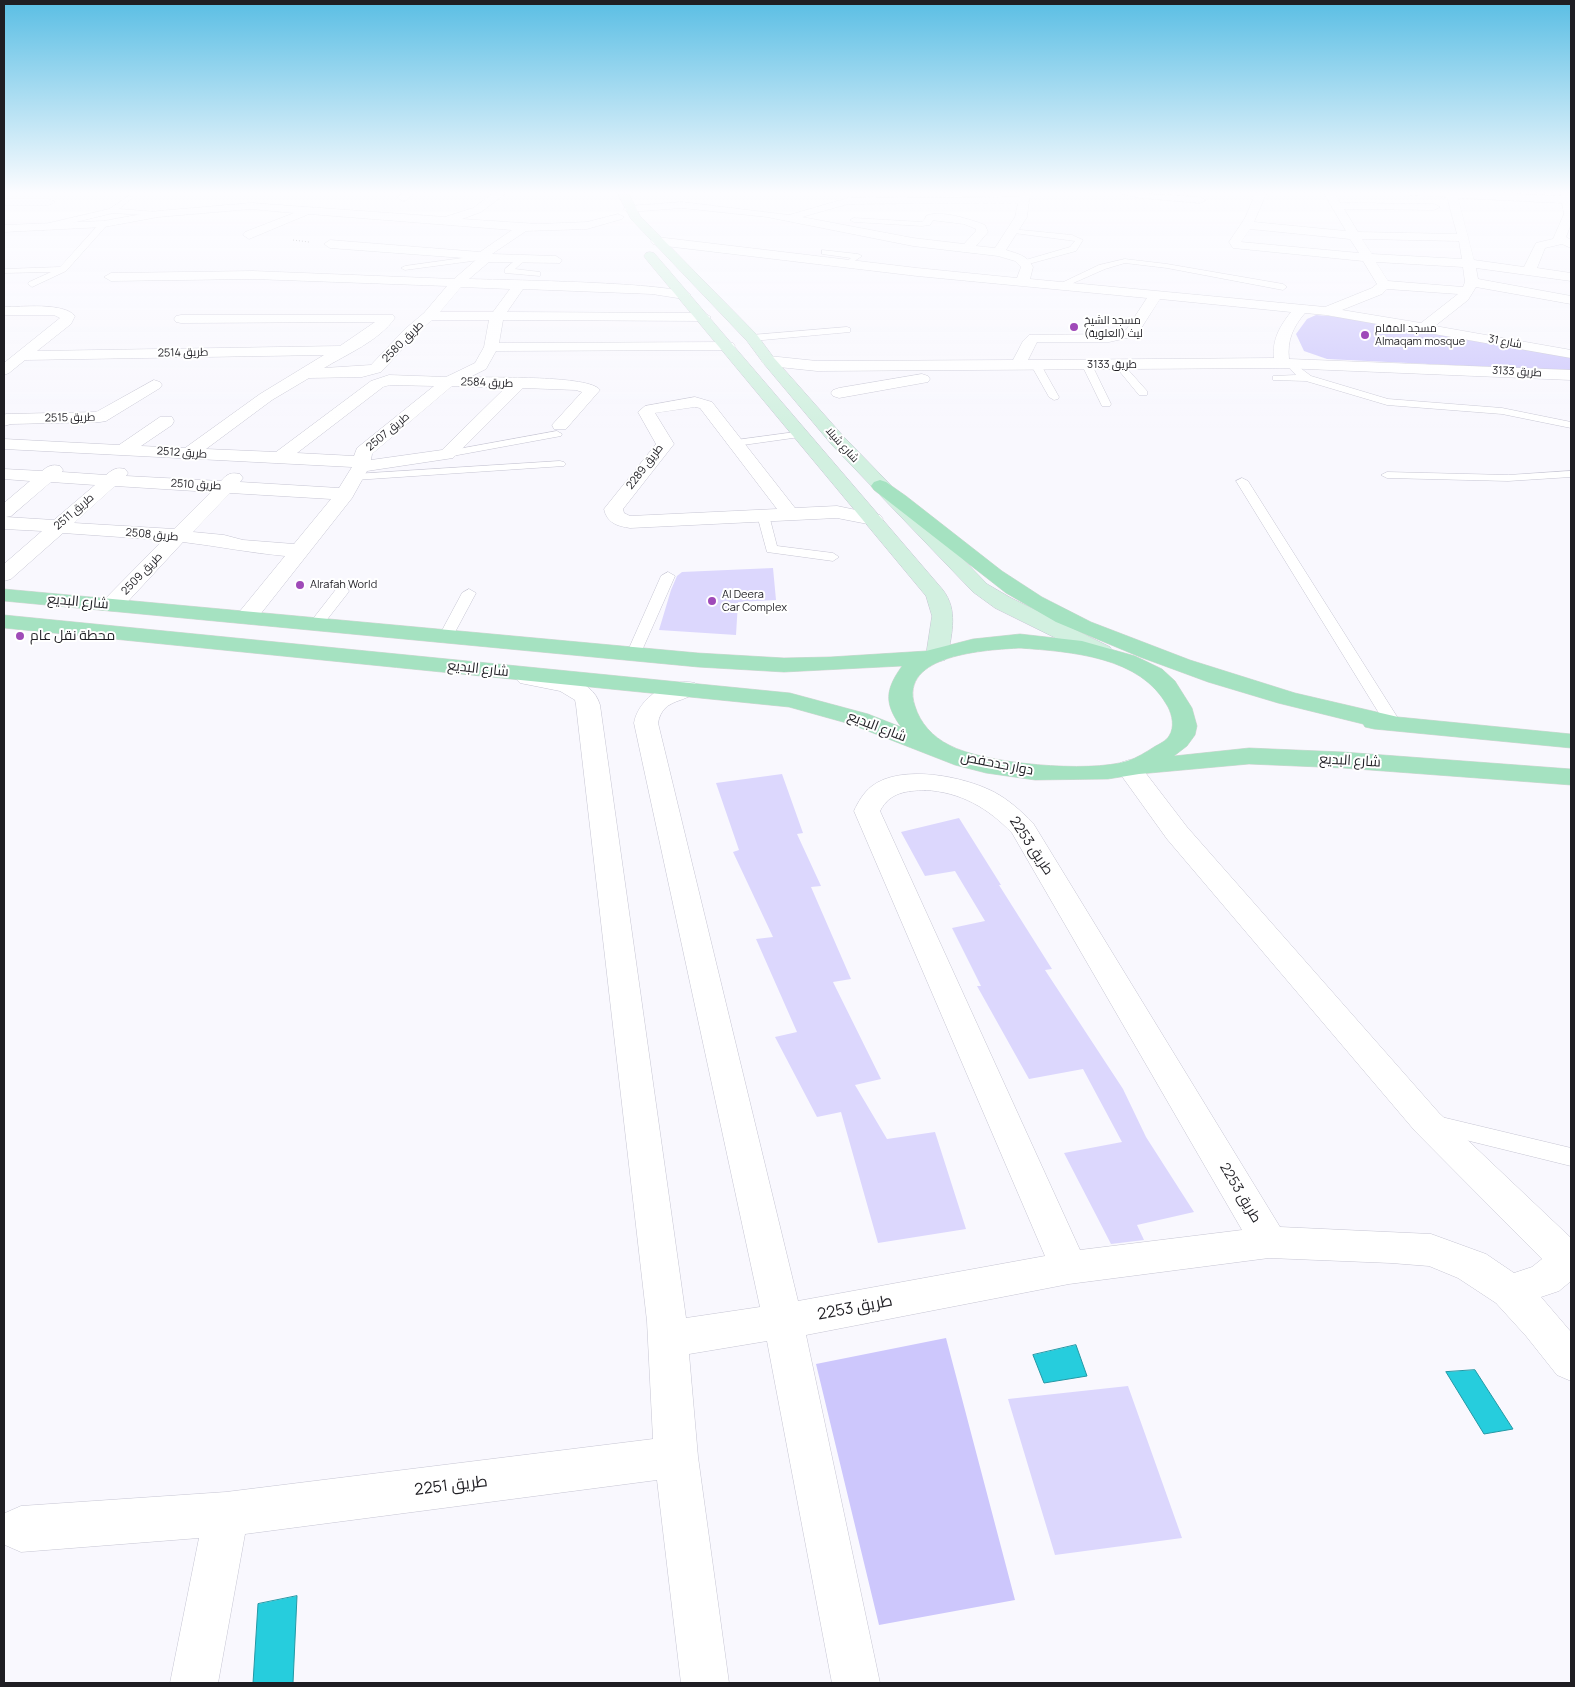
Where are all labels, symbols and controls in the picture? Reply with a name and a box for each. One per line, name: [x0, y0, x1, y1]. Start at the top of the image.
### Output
place label: مسجد الشيخ ليث (العلوية): [1084, 314, 1143, 340]
street label: طريق 2580: [380, 319, 426, 365]
marker: مسجد الشيخ ليث (العلوية): [1068, 321, 1080, 333]
place label: مسجد المقام Almaqam mosque: [1375, 322, 1465, 348]
marker: مسجد المقام Almaqam mosque: [1359, 329, 1371, 341]
street label: شارع 31: [1487, 333, 1523, 351]
street label: طريق 2514: [158, 346, 208, 360]
street label: طريق 3133: [1087, 358, 1137, 372]
street label: طريق 3133: [1492, 364, 1542, 380]
street label: طريق 2584: [460, 375, 514, 391]
street label: طريق 2507: [364, 410, 412, 454]
street label: طريق 2515: [45, 411, 95, 425]
street label: شارع شيلا: [823, 425, 861, 465]
street label: طريق 2289: [624, 442, 666, 492]
street label: طريق 2512: [156, 445, 208, 461]
street label: طريق 2510: [170, 477, 222, 493]
street label: طريق 2511: [51, 491, 97, 533]
street label: طريق 2508: [125, 526, 179, 544]
street label: طريق 2509: [119, 550, 165, 598]
place label: Alrafah World: [310, 578, 377, 592]
marker: Alrafah World: [294, 579, 306, 591]
place label: Al Deera Car Complex: [722, 588, 787, 614]
street label: شارع البديع: [47, 591, 109, 613]
marker: Al Deera Car Complex: [706, 595, 718, 607]
place label: محطة نقل عام: [30, 628, 115, 644]
marker: محطة نقل عام: [14, 630, 26, 642]
street label: شارع البديع: [446, 657, 510, 681]
street label: شارع البديع: [845, 708, 909, 746]
street label: دوار جدحفص: [959, 749, 1035, 779]
street label: شارع البديع: [1319, 751, 1381, 771]
street label: طريق 2253: [1005, 814, 1057, 878]
street label: طريق 2253: [1216, 1160, 1264, 1226]
street label: طريق 2253: [816, 1291, 894, 1325]
street label: طريق 2251: [413, 1472, 489, 1500]

